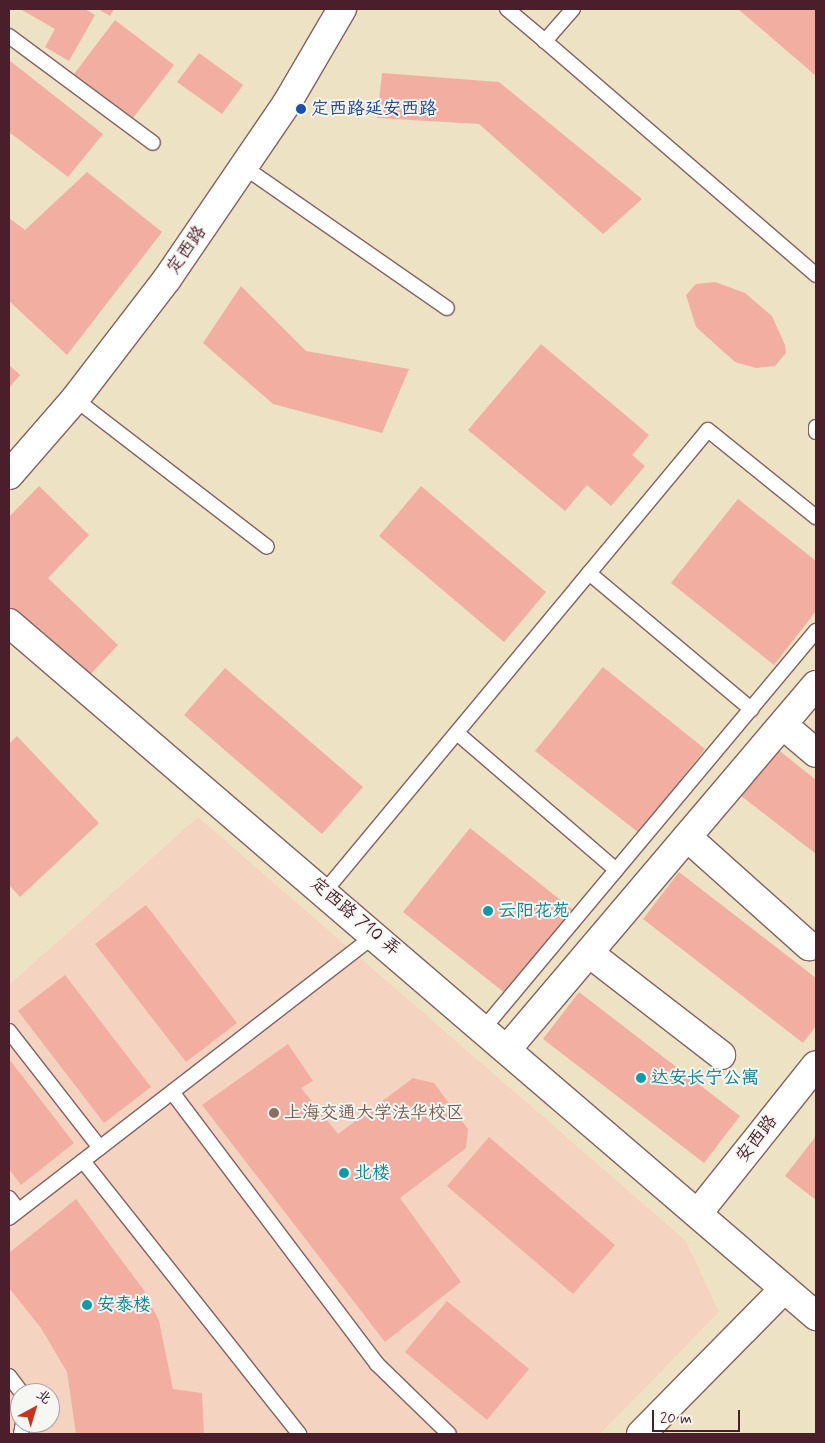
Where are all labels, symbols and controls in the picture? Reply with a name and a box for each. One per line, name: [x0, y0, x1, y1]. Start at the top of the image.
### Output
place label: 定西路延安西路: [311, 98, 437, 120]
marker: 定西路延安西路: [295, 103, 307, 115]
street label: 定西路: [163, 222, 211, 278]
street label: 定西路 710 弄: [305, 873, 405, 961]
place label: 云阳花苑: [498, 900, 570, 922]
marker: 云阳花苑: [482, 905, 494, 917]
place label: 达安长宁公寓: [651, 1067, 759, 1089]
marker: 达安长宁公寓: [635, 1072, 647, 1084]
place label: 上海交通大学法华校区: [284, 1102, 464, 1124]
marker: 上海交通大学法华校区: [268, 1107, 280, 1119]
street label: 安西路: [732, 1111, 782, 1167]
place label: 北楼: [354, 1162, 390, 1184]
marker: 北楼: [338, 1167, 350, 1179]
place label: 安泰楼: [97, 1294, 151, 1316]
marker: 安泰楼: [81, 1299, 93, 1311]
north arrow: [10, 1383, 60, 1433]
text: 北: [33, 1386, 55, 1409]
scale bar: [655, 1400, 742, 1432]
text: 20 m: [660, 1409, 692, 1429]

